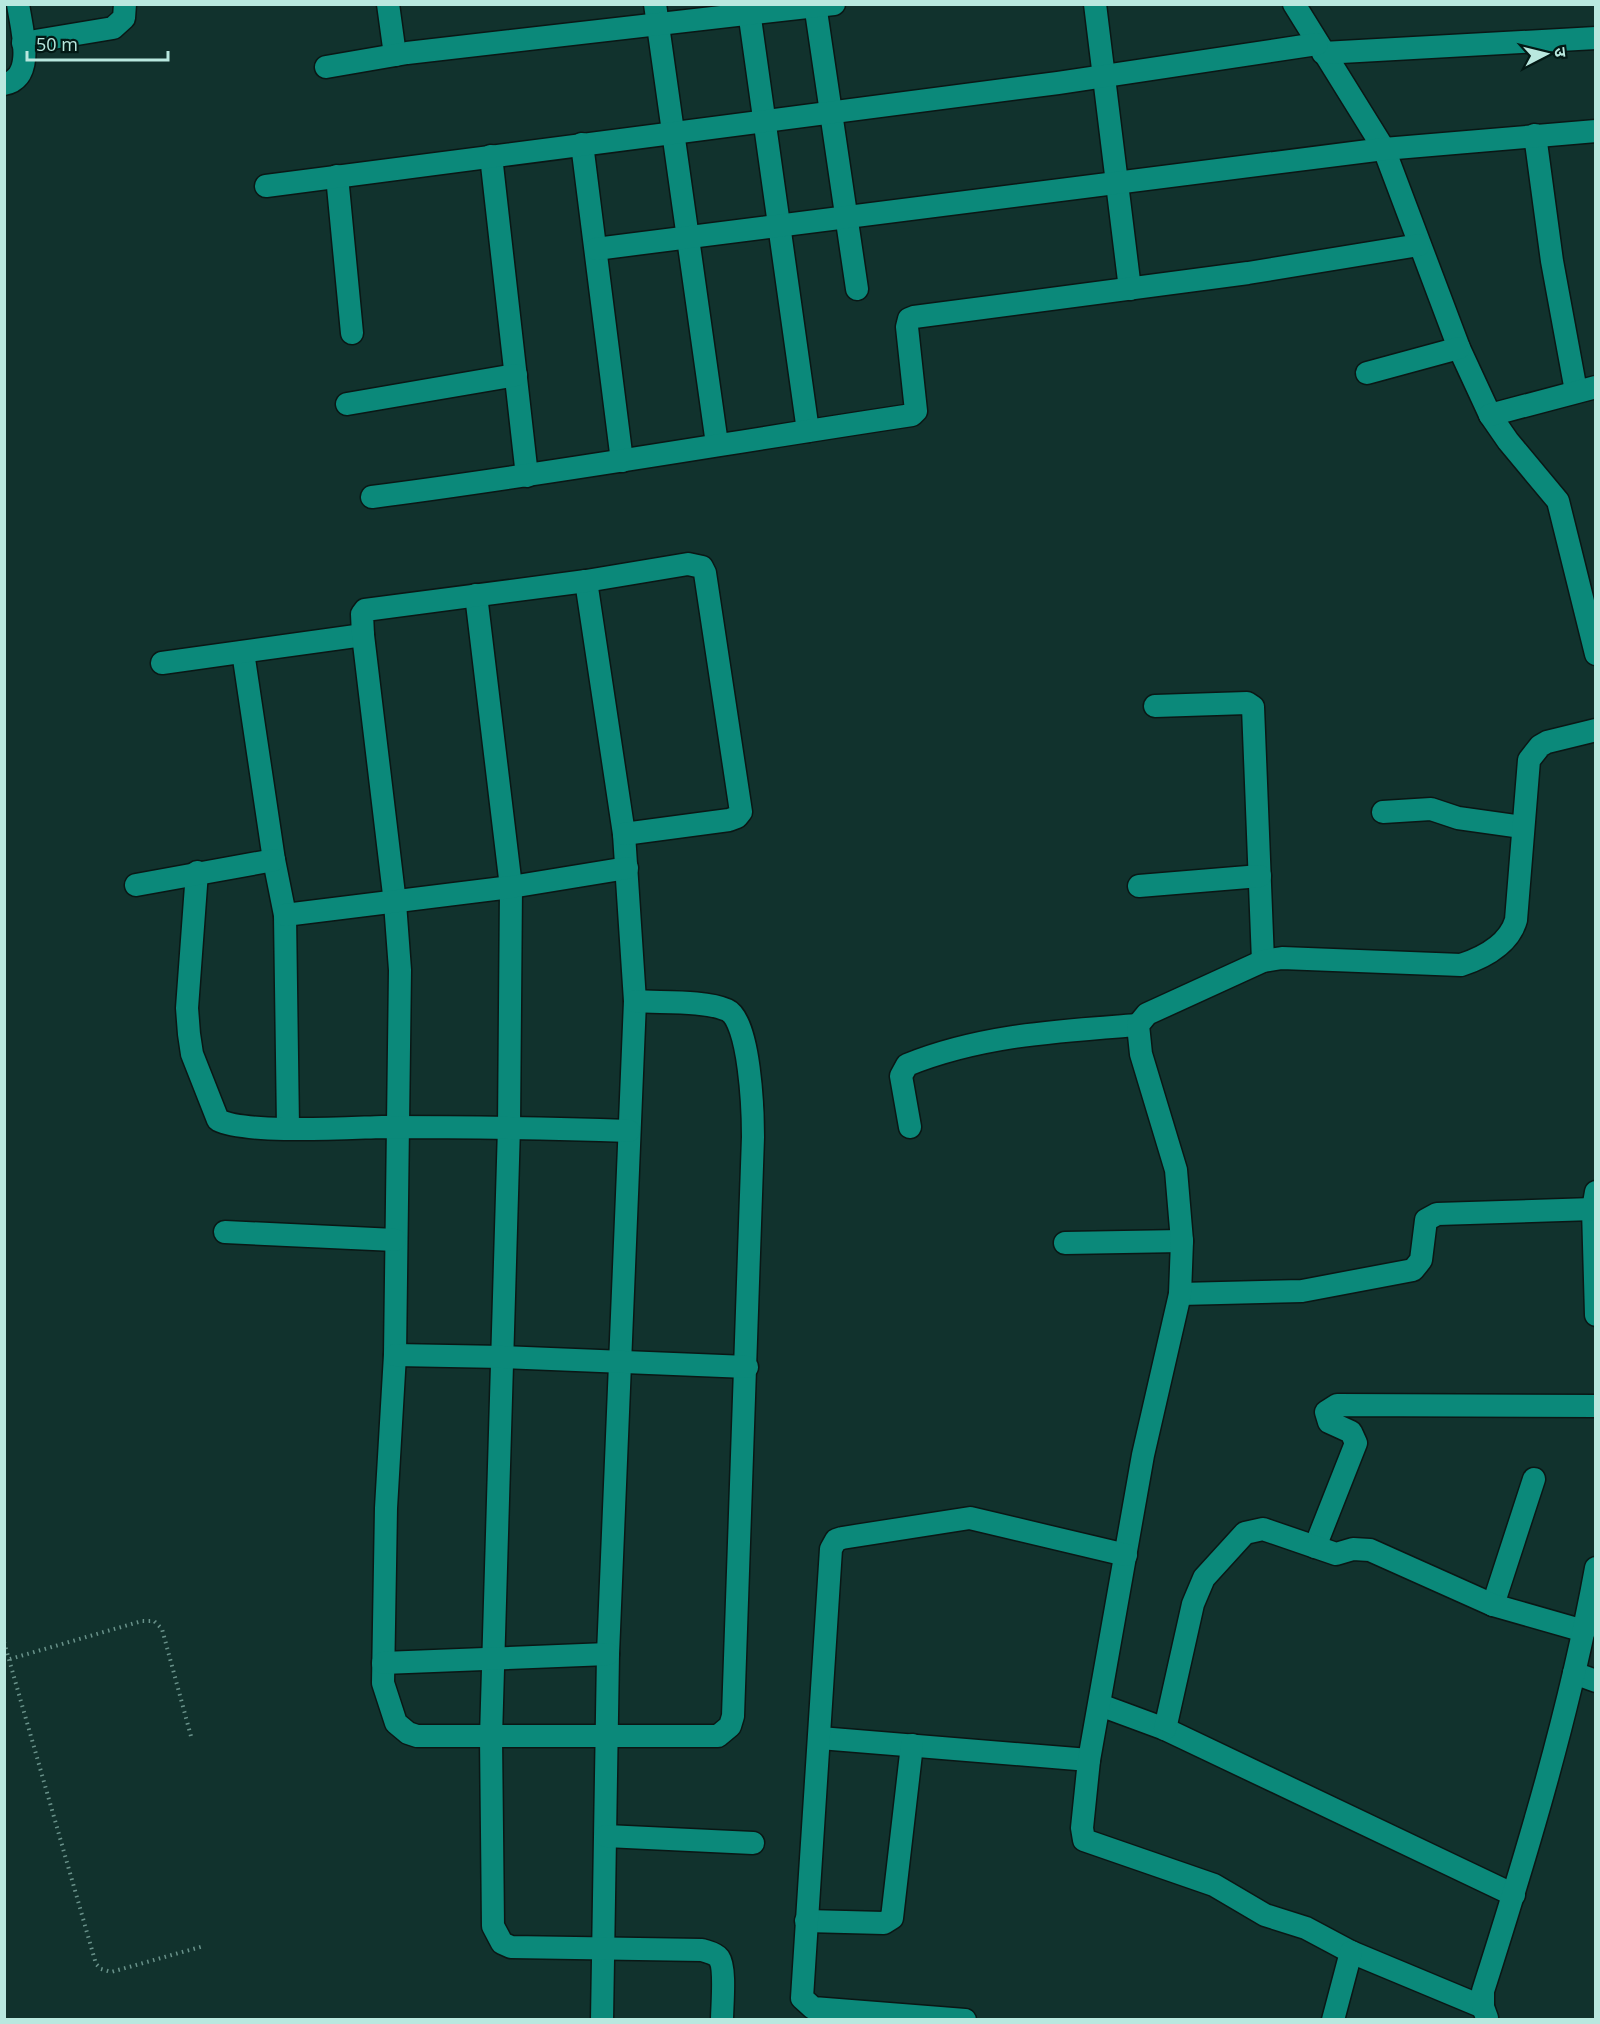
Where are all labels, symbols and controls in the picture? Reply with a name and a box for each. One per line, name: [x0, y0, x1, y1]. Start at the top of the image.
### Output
scale bar: [27, 24, 168, 62]
north arrow: [1516, 24, 1576, 84]
text: 50 m: [36, 32, 78, 56]
text: उ: [1549, 46, 1572, 59]

